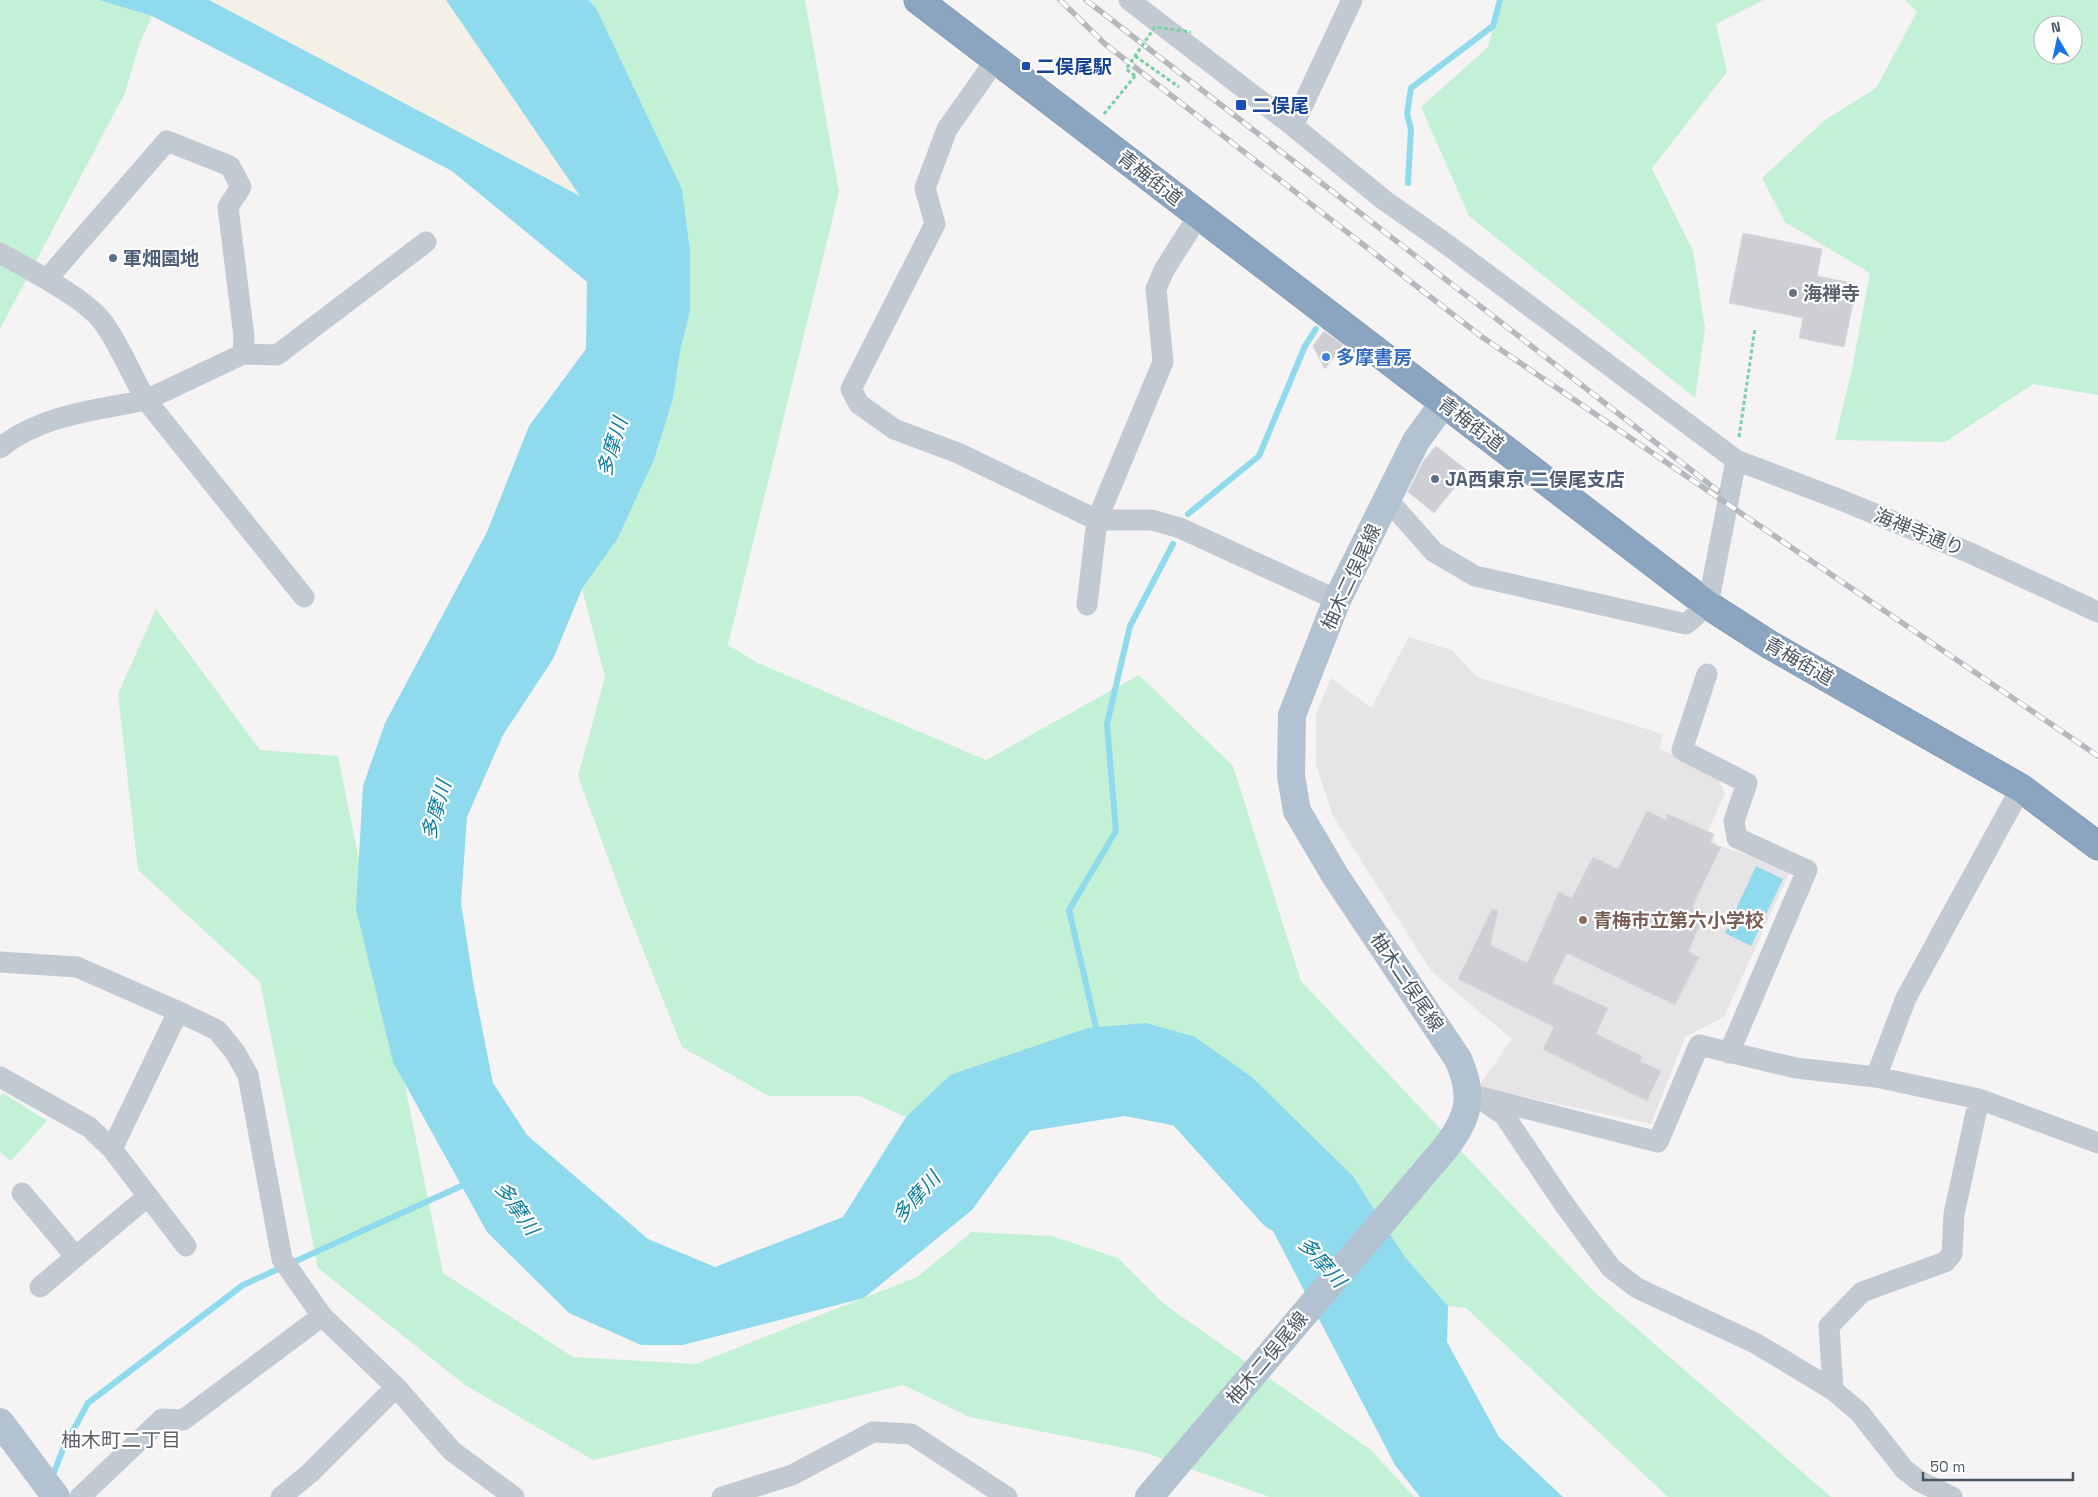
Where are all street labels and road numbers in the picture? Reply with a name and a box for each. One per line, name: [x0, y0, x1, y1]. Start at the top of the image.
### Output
street label: 青梅街道: [1112, 145, 1188, 211]
street label: 青梅街道: [1433, 391, 1509, 457]
street label: 海禅寺通り: [1870, 503, 1968, 561]
street label: 柚木二俣尾線: [1316, 520, 1386, 634]
street label: 青梅街道: [1760, 631, 1838, 691]
street label: 柚木二俣尾線: [1365, 928, 1449, 1036]
street label: 柚木二俣尾線: [1221, 1306, 1313, 1410]

